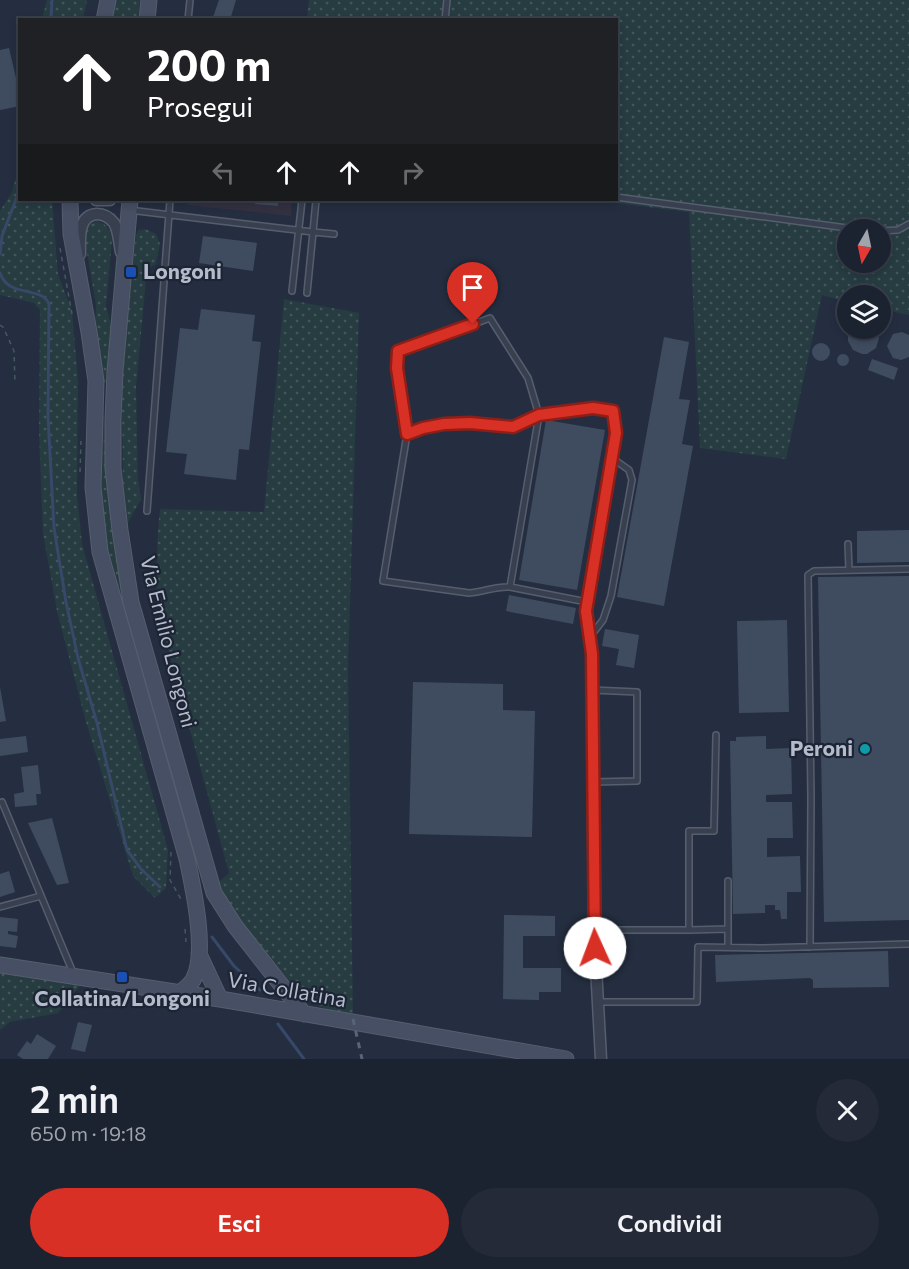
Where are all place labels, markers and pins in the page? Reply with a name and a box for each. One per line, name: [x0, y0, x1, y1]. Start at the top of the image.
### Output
place label: Longoni: [143, 258, 222, 283]
pin: [447, 262, 498, 324]
marker: Longoni: [124, 265, 138, 279]
place label: Peroni: [790, 735, 853, 760]
marker: Peroni: [858, 742, 872, 756]
marker: Collatina/Longoni: [115, 970, 129, 984]
place label: Collatina/Longoni: [34, 985, 210, 1010]

